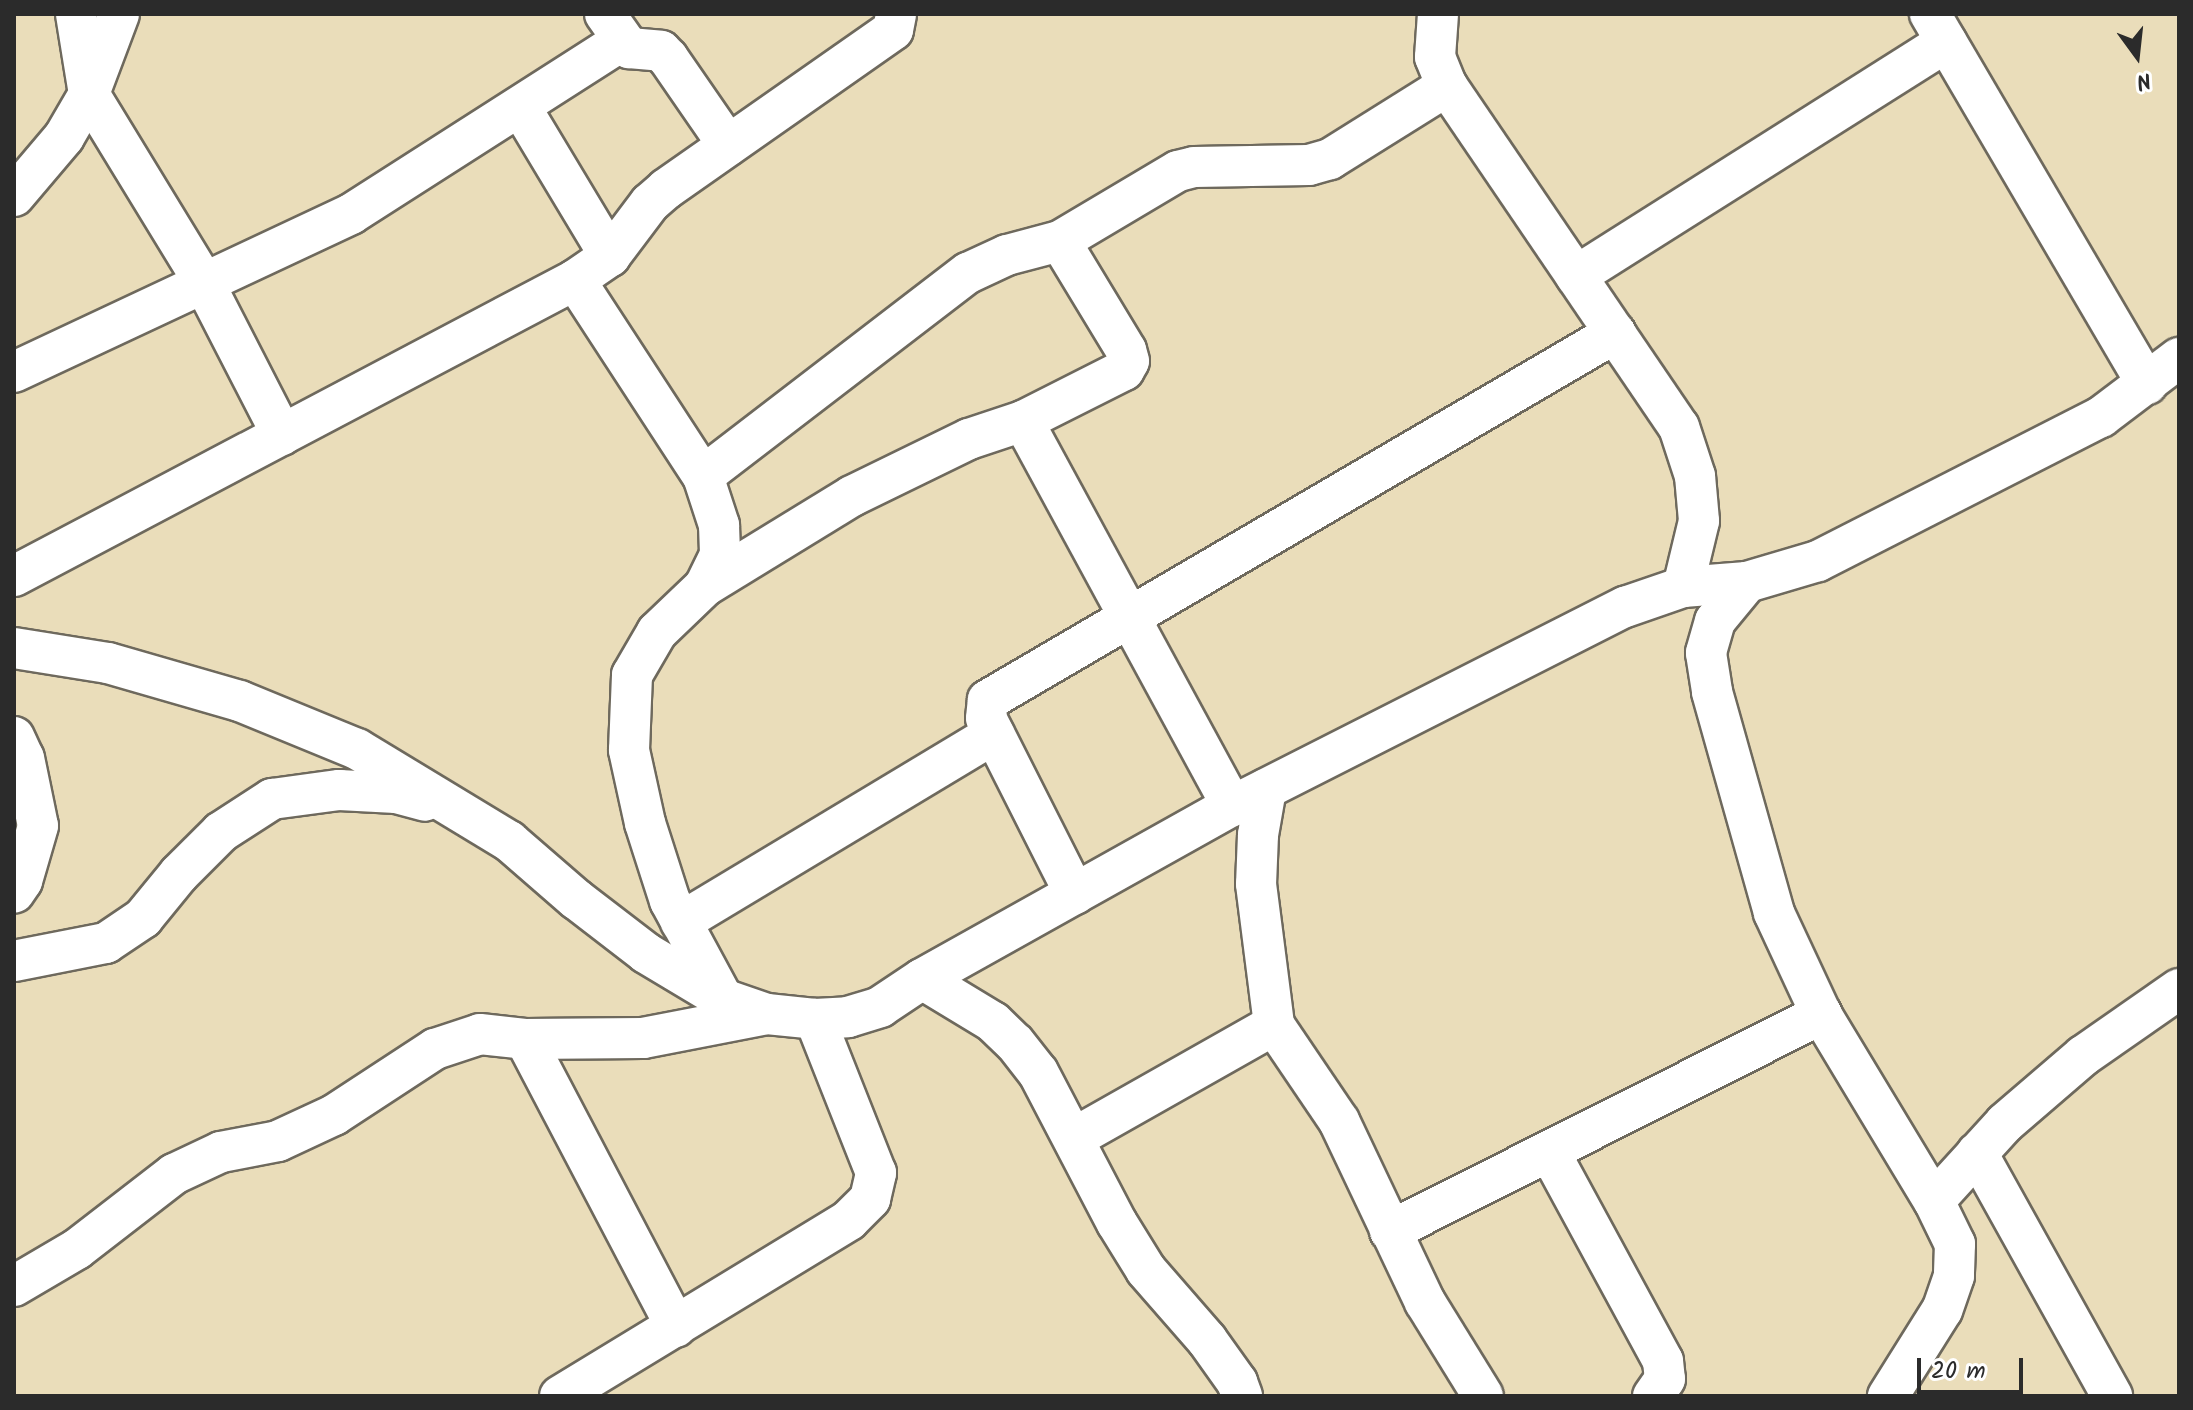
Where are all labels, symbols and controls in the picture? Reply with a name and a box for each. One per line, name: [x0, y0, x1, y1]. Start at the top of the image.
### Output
north arrow: [2097, 16, 2177, 96]
text: N: [2132, 61, 2155, 98]
scale bar: [1921, 1342, 2027, 1392]
text: 20 m: [1931, 1352, 1986, 1391]

